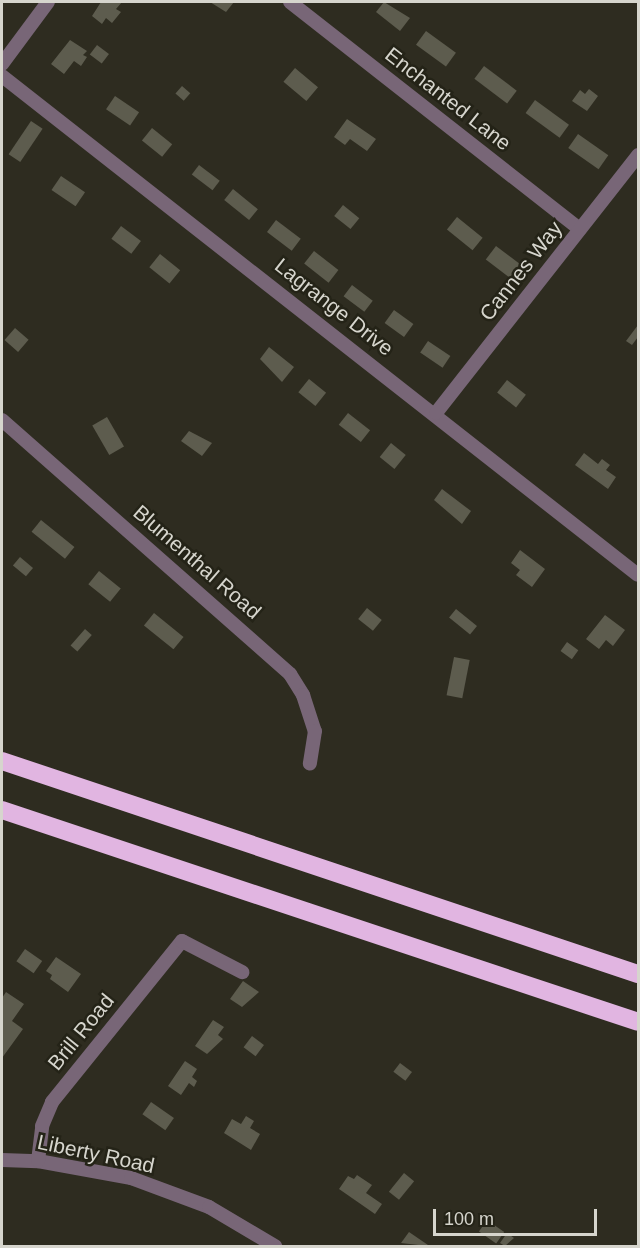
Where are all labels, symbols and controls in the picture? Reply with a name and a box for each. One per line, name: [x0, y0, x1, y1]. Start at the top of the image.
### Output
street label: Enchanted Lane: [380, 42, 516, 156]
street label: Cannes Way: [474, 216, 568, 326]
street label: Lagrange Drive: [270, 253, 398, 361]
street label: Blumenthal Road: [128, 500, 266, 624]
street label: Brill Road: [43, 989, 119, 1075]
street label: Liberty Road: [35, 1129, 157, 1179]
scale bar: [436, 1197, 600, 1235]
text: 100 m: [444, 1209, 494, 1229]

